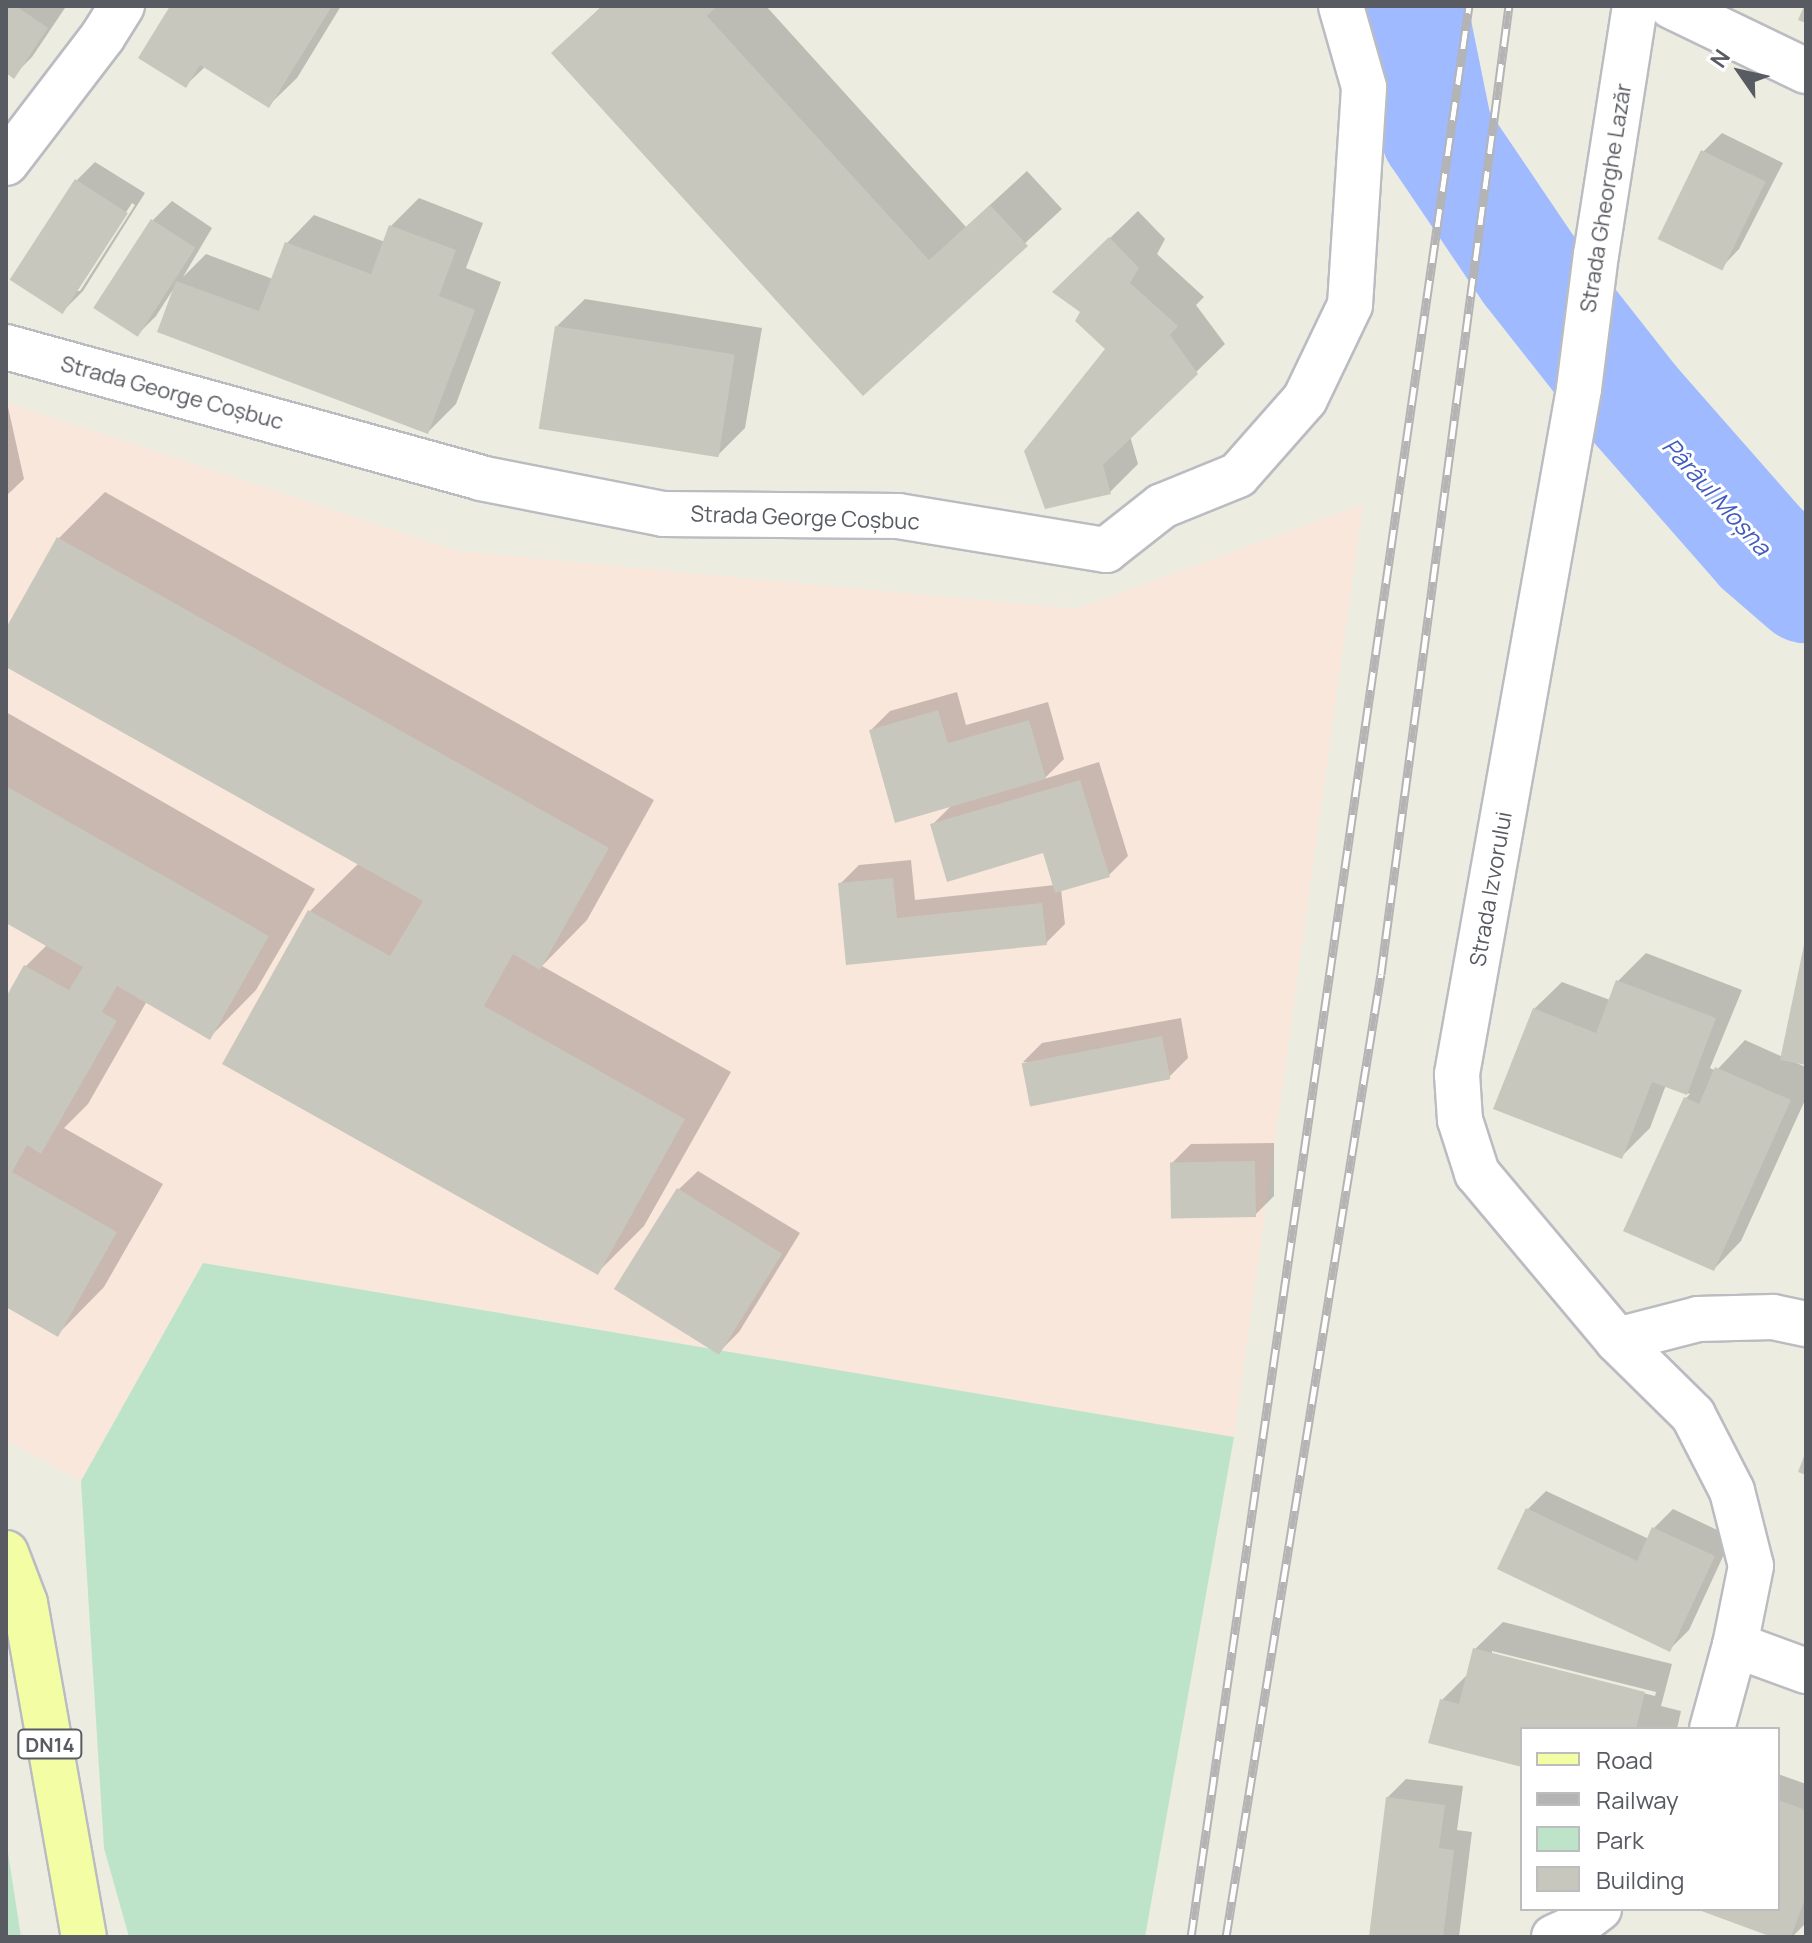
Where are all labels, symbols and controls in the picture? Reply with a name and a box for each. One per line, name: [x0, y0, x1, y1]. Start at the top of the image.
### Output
north arrow: [1700, 32, 1780, 112]
text: N: [1703, 44, 1737, 74]
street label: Strada Gheorghe Lazăr: [1575, 82, 1637, 314]
street label: Strada George Coșbuc: [58, 351, 286, 435]
water label: Pârâul Moșna: [1657, 431, 1777, 561]
street label: Strada George Coșbuc: [690, 501, 920, 535]
street label: Strada Izvorului: [1464, 810, 1518, 968]
legend: [1520, 1727, 1780, 1911]
road number: DN14: [16, 1728, 84, 1760]
text: Road: [1596, 1743, 1653, 1776]
text: Railway: [1596, 1783, 1679, 1816]
text: Park: [1596, 1823, 1644, 1856]
text: Building: [1596, 1863, 1684, 1896]

